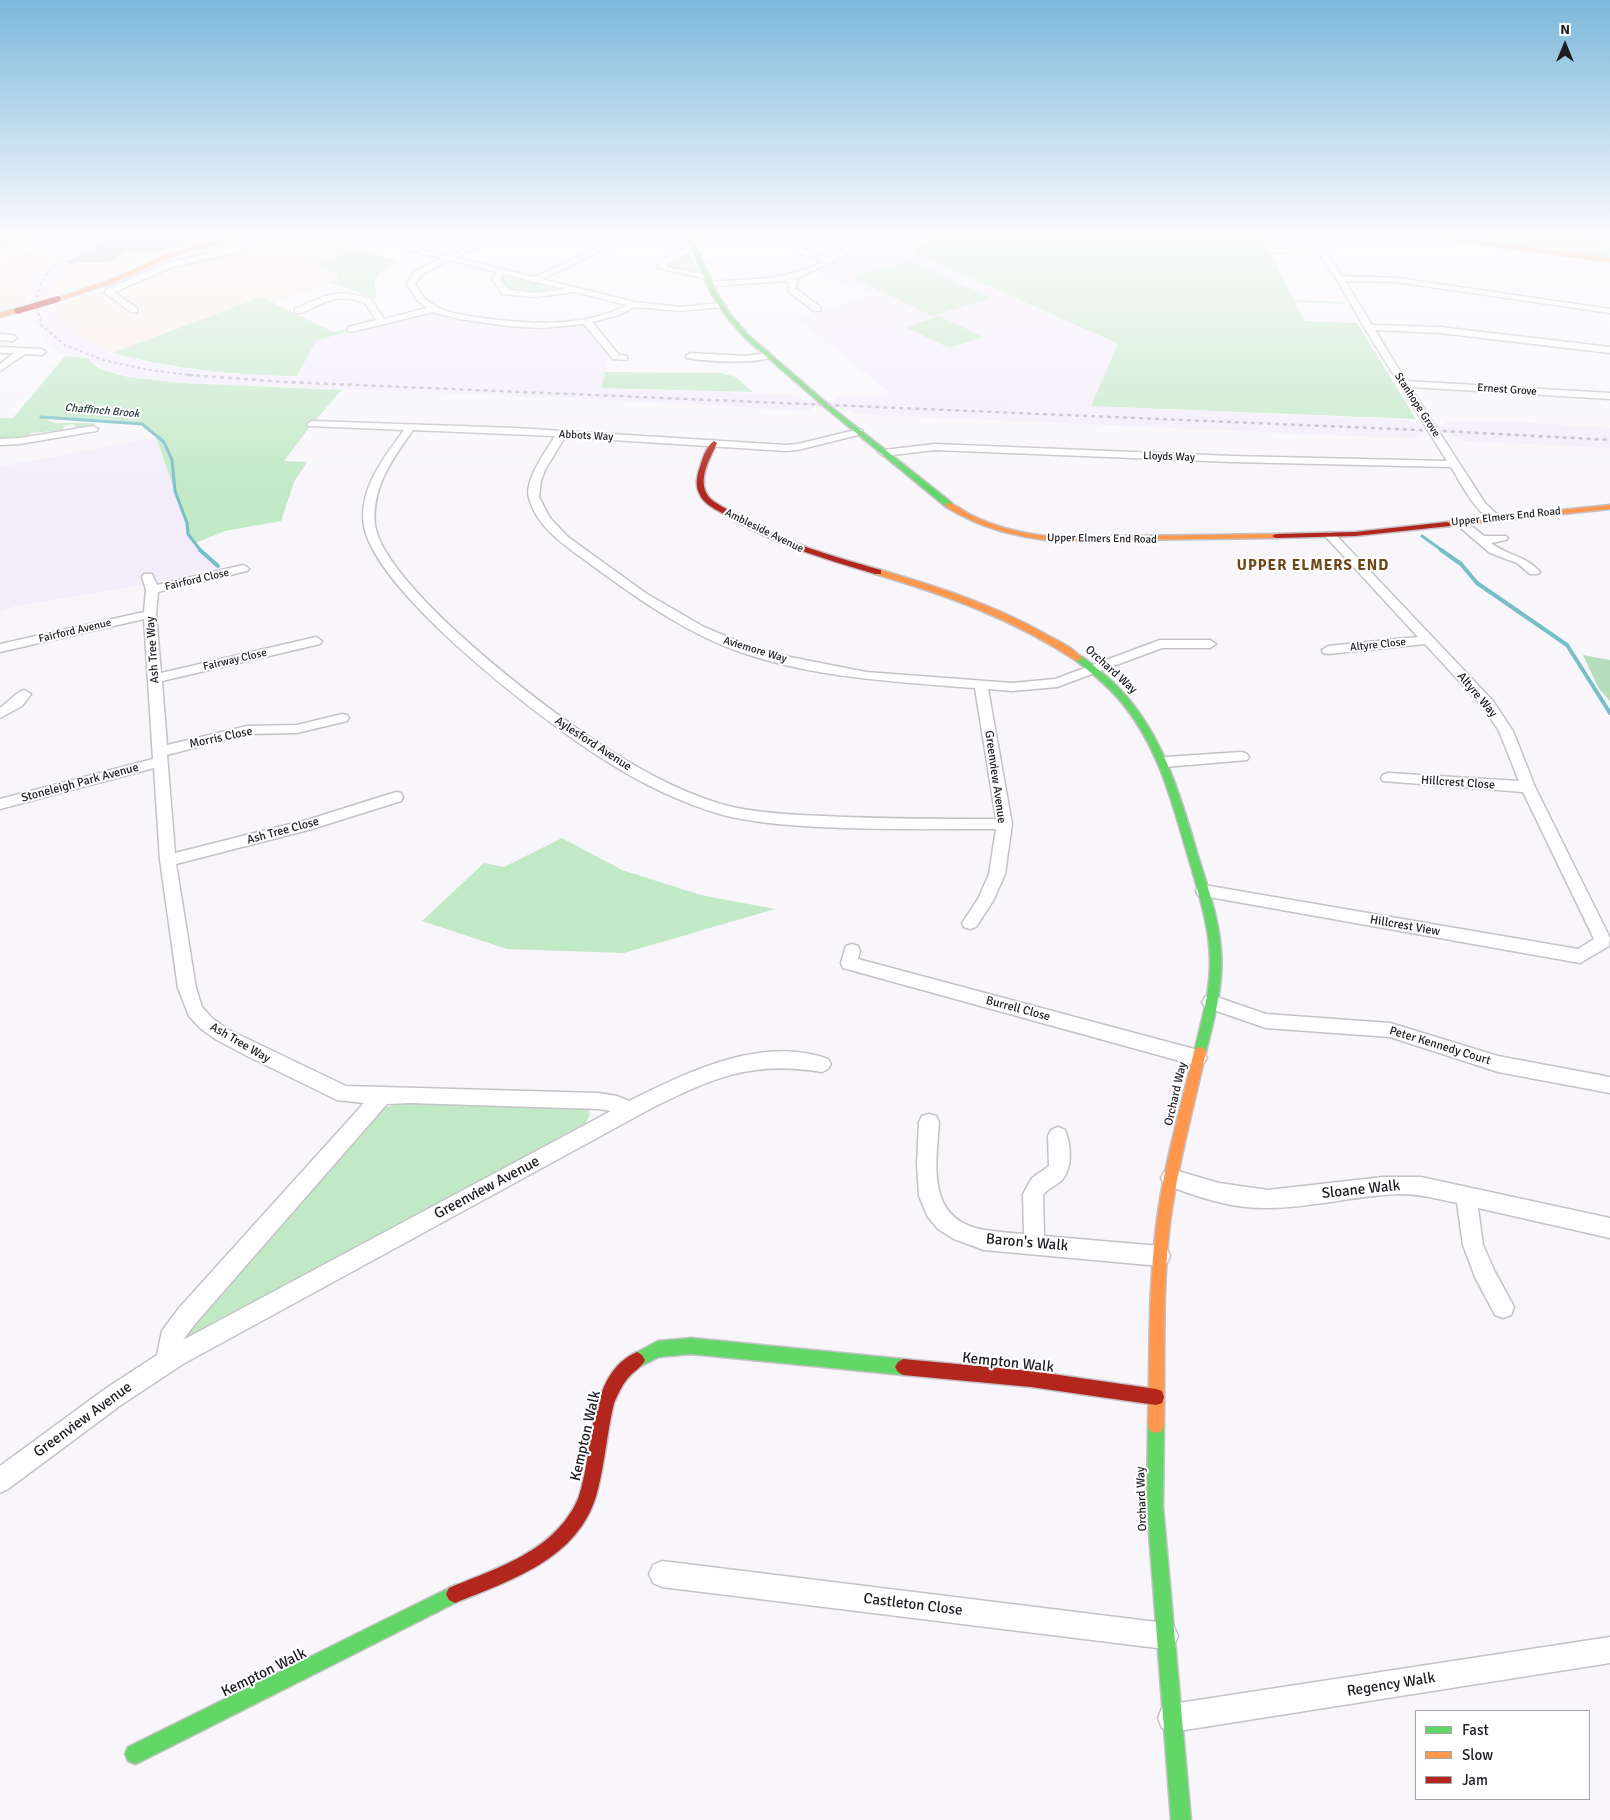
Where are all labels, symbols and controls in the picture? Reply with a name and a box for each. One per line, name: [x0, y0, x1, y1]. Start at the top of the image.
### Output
north arrow: [1540, 20, 1590, 70]
text: N: [1560, 21, 1570, 38]
street label: Stanhope Grove: [1391, 370, 1443, 440]
street label: Ernest Grove: [1477, 381, 1537, 399]
water label: Chaffinch Brook: [64, 401, 140, 421]
street label: Abbots Way: [558, 428, 614, 444]
street label: Lloyds Way: [1143, 449, 1195, 465]
street label: Upper Elmers End Road: [1451, 505, 1561, 529]
street label: Ambleside Avenue: [723, 506, 805, 556]
street label: Upper Elmers End Road: [1047, 531, 1157, 547]
district label: UPPER ELMERS END: [1235, 557, 1391, 575]
street label: Fairford Close: [164, 566, 230, 594]
street label: Fairford Avenue: [37, 616, 113, 646]
street label: Ash Tree Way: [143, 616, 163, 684]
street label: Aviemore Way: [722, 634, 788, 666]
street label: Altyre Close: [1349, 635, 1407, 655]
street label: Orchard Way: [1082, 643, 1140, 697]
street label: Fairway Close: [202, 646, 268, 674]
street label: Altyre Way: [1454, 669, 1500, 721]
street label: Aylesford Avenue: [552, 714, 634, 774]
street label: Morris Close: [188, 724, 254, 752]
street label: Greenview Avenue: [981, 730, 1009, 824]
street label: Stoneleigh Park Avenue: [20, 760, 140, 806]
street label: Hillcrest Close: [1420, 773, 1496, 793]
street label: Ash Tree Close: [245, 814, 321, 848]
street label: Hillcrest View: [1369, 913, 1441, 939]
street label: Burrell Close: [984, 993, 1052, 1025]
street label: Ash Tree Way: [207, 1020, 273, 1066]
street label: Peter Kennedy Court: [1388, 1024, 1492, 1068]
street label: Orchard Way: [1162, 1061, 1190, 1127]
street label: Greenview Avenue: [431, 1153, 543, 1223]
street label: Sloane Walk: [1321, 1177, 1401, 1203]
street label: Baron's Walk: [985, 1230, 1069, 1256]
street label: Kempton Walk: [961, 1349, 1055, 1377]
street label: Greenview Avenue: [30, 1378, 136, 1462]
street label: Kempton Walk: [567, 1389, 605, 1483]
street label: Orchard Way: [1134, 1466, 1150, 1532]
street label: Castleton Close: [862, 1590, 964, 1620]
street label: Kempton Walk: [219, 1645, 309, 1701]
street label: Regency Walk: [1346, 1669, 1436, 1701]
legend: [1415, 1710, 1590, 1800]
text: Fast: [1462, 1721, 1489, 1739]
text: Slow: [1462, 1746, 1493, 1764]
text: Jam: [1462, 1771, 1488, 1789]

